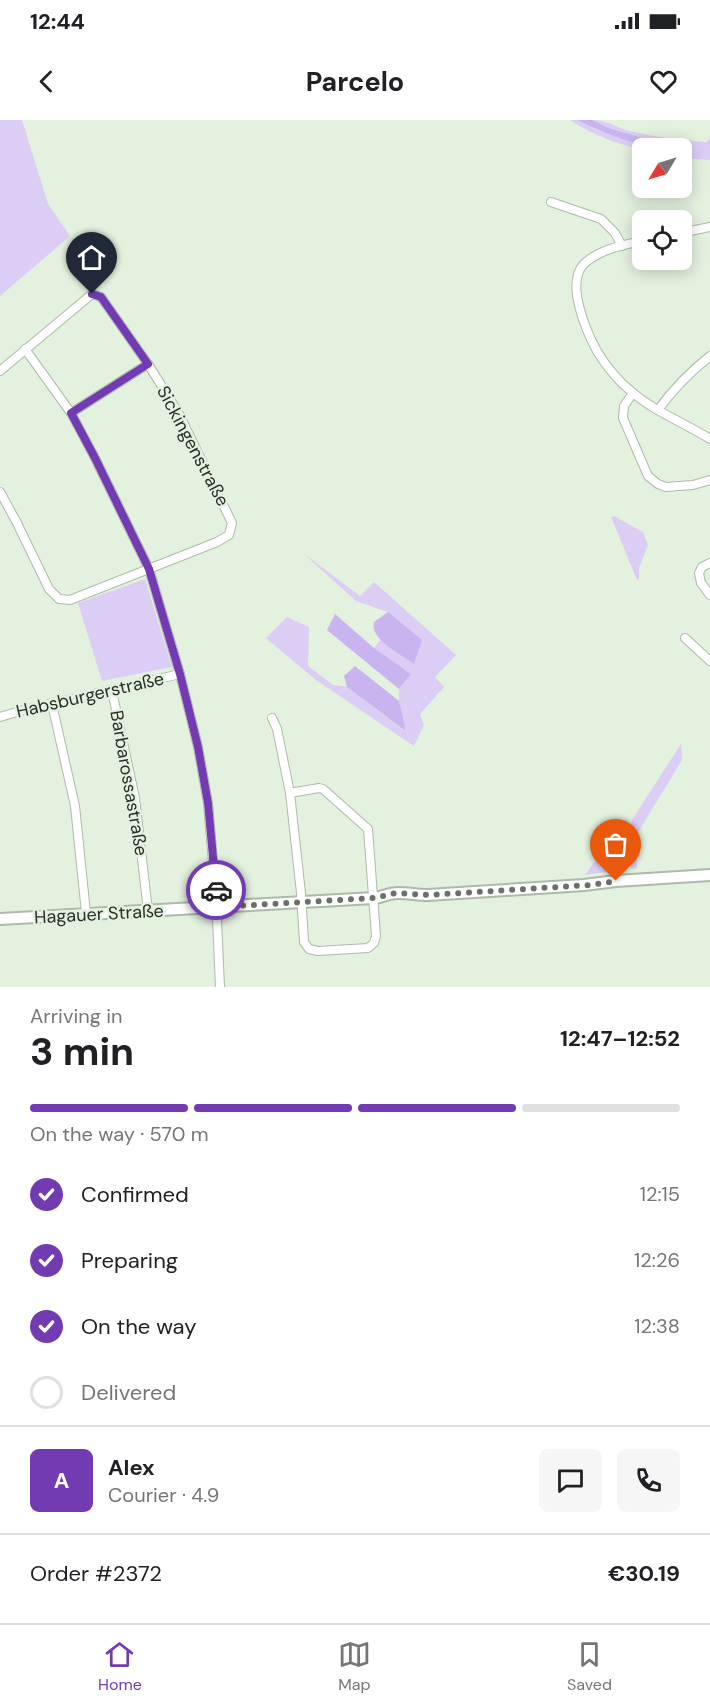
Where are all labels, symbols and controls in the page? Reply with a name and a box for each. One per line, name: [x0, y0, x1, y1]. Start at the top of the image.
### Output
text: 12:44: [30, 7, 85, 36]
text: Parcelo: [306, 64, 404, 99]
icon: back: [30, 65, 63, 98]
icon: heart: [647, 65, 680, 98]
north arrow: [632, 138, 692, 198]
map controls: [632, 138, 692, 270]
button: locate: [632, 210, 692, 270]
pin: [66, 232, 117, 294]
icon: home: [75, 241, 108, 274]
street label: Sickingenstraße: [151, 382, 235, 510]
street label: Habsburgerstraße: [14, 666, 166, 724]
street label: Barbarossastraße: [104, 708, 154, 858]
pin: [590, 819, 641, 881]
icon: bag: [599, 828, 632, 861]
courier: [186, 860, 246, 920]
icon: car: [200, 874, 233, 907]
street label: Hagauer Straße: [34, 899, 164, 929]
text: Arriving in: [30, 1003, 122, 1029]
text: 12:47–12:52: [560, 1024, 680, 1053]
text: 3 min: [30, 1026, 134, 1077]
text: On the way · 570 m: [30, 1121, 209, 1147]
icon: check: [30, 1178, 63, 1211]
text: Confirmed: [81, 1180, 189, 1209]
text: 12:15: [640, 1181, 680, 1207]
icon: check: [30, 1244, 63, 1277]
text: Preparing: [81, 1246, 178, 1275]
text: 12:26: [634, 1247, 680, 1273]
icon: check: [30, 1310, 63, 1343]
text: On the way: [81, 1312, 196, 1341]
text: 12:38: [634, 1313, 680, 1339]
text: Delivered: [81, 1378, 176, 1407]
button: chat: [539, 1449, 602, 1512]
button: phone: [617, 1449, 680, 1512]
text: Alex: [108, 1453, 155, 1482]
text: A: [54, 1466, 69, 1495]
text: Courier · 4.9: [108, 1482, 219, 1508]
text: Order #2372: [30, 1559, 162, 1588]
text: €30.19: [608, 1559, 680, 1588]
tab: Home: [98, 1638, 142, 1695]
tab: Map: [338, 1638, 371, 1695]
tab: Saved: [567, 1638, 612, 1695]

